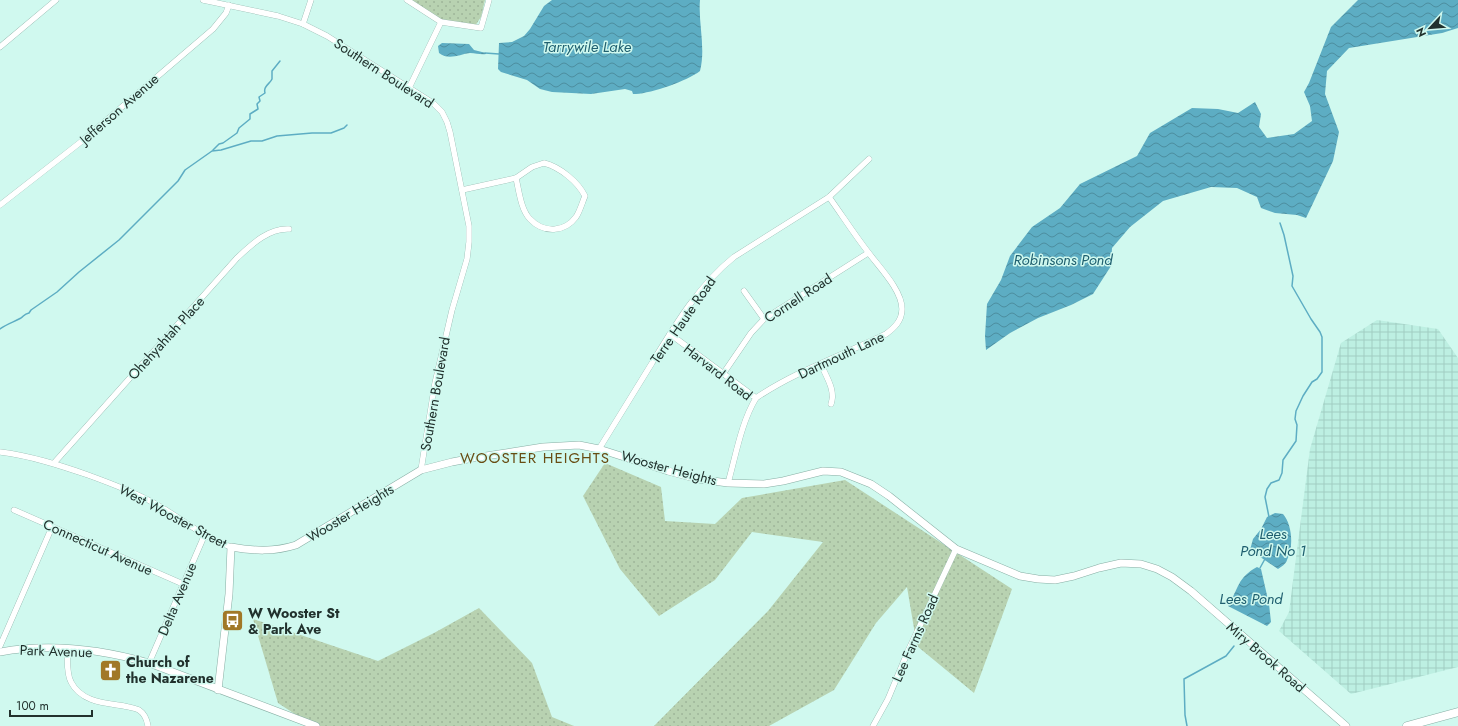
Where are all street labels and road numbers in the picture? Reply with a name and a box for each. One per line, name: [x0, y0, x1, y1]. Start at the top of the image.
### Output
street label: Southern Boulevard: [330, 33, 438, 113]
street label: Jefferson Avenue: [74, 69, 163, 150]
street label: Cornell Road: [760, 269, 836, 327]
street label: Terre Haute Road: [646, 272, 720, 368]
street label: Ohehyahtah Place: [123, 292, 209, 384]
street label: Dartmouth Lane: [795, 326, 887, 384]
street label: Southern Boulevard: [415, 335, 455, 453]
street label: Harvard Road: [680, 339, 756, 405]
street label: Wooster Heights: [619, 446, 719, 490]
street label: West Wooster Street: [115, 479, 231, 553]
street label: Wooster Heights: [303, 479, 398, 547]
street label: Connecticut Avenue: [40, 514, 156, 580]
street label: Delta Avenue: [153, 559, 201, 639]
street label: Lee Farms Road: [887, 591, 943, 685]
street label: Miry Brook Road: [1222, 617, 1310, 697]
street label: Park Avenue: [19, 640, 93, 662]

